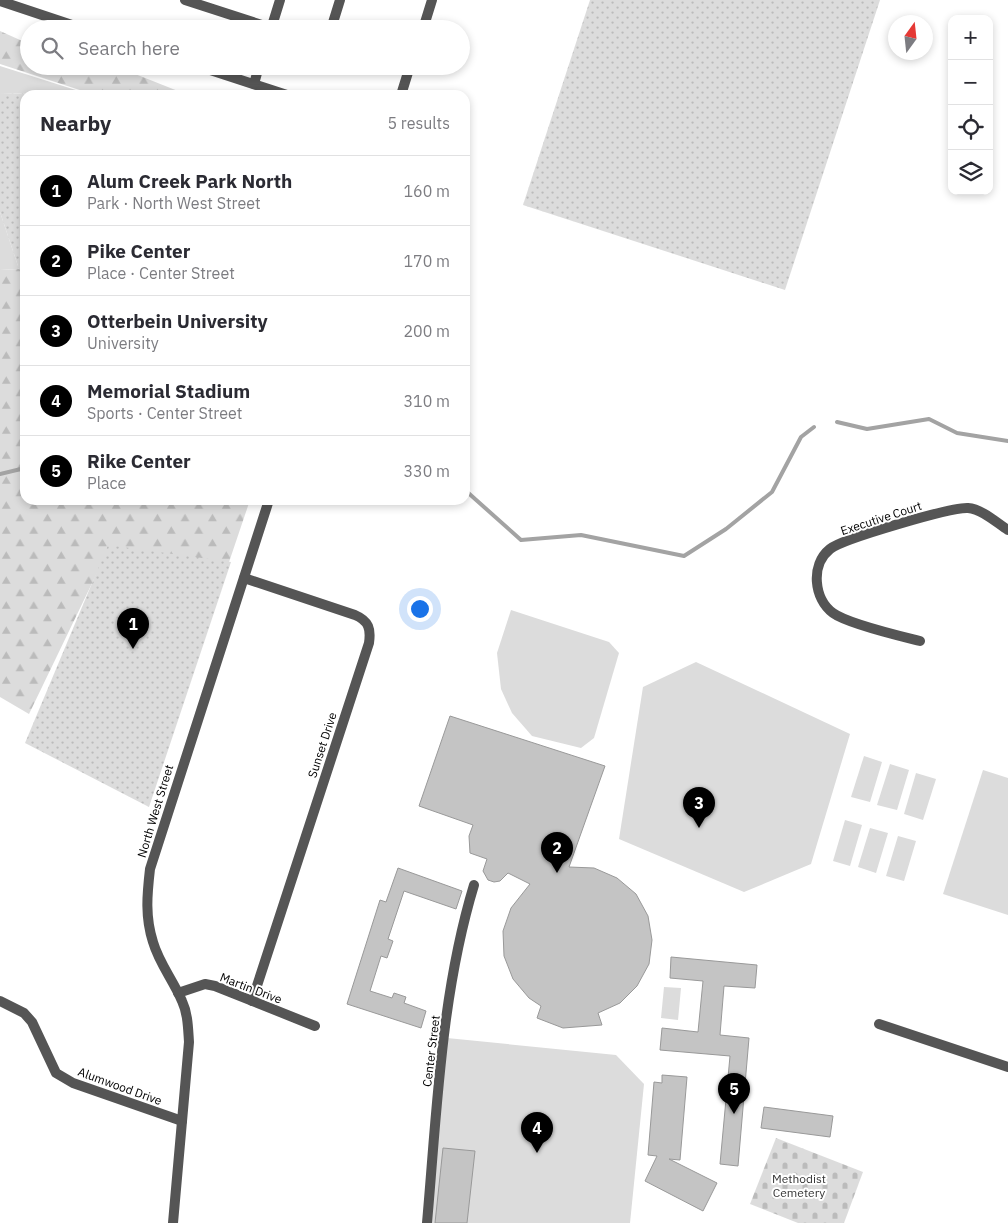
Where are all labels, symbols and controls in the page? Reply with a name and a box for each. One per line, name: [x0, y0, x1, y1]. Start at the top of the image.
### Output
north arrow: [888, 15, 933, 60]
map controls: [948, 15, 993, 195]
button: +: [948, 15, 993, 60]
search box: [20, 20, 470, 75]
icon: search: [38, 34, 66, 62]
text: Search here: [78, 36, 180, 60]
button: −: [948, 60, 993, 105]
button: locate: [948, 105, 993, 150]
text: Nearby: [40, 109, 111, 137]
text: 5 results: [387, 113, 450, 133]
button: layers: [948, 150, 993, 195]
text: Alum Creek Park North: [87, 169, 292, 193]
text: 1: [51, 181, 61, 201]
text: 160 m: [403, 181, 450, 201]
text: Park · North West Street: [87, 193, 261, 213]
text: Pike Center: [87, 239, 190, 263]
text: 2: [51, 251, 61, 271]
text: 170 m: [403, 251, 450, 271]
text: Place · Center Street: [87, 263, 235, 283]
text: Otterbein University: [87, 309, 268, 333]
text: 3: [51, 321, 61, 341]
text: 200 m: [403, 321, 450, 341]
text: University: [87, 333, 159, 353]
text: Memorial Stadium: [87, 379, 250, 403]
text: 4: [51, 391, 61, 411]
text: 310 m: [403, 391, 450, 411]
text: Sports · Center Street: [87, 403, 242, 423]
text: Rike Center: [87, 449, 191, 473]
text: 5: [51, 461, 61, 481]
text: 330 m: [403, 461, 450, 481]
text: Place: [87, 473, 126, 493]
street label: Executive Court: [839, 498, 923, 538]
your location: [407, 596, 433, 622]
pin: 1: [117, 608, 149, 649]
street label: Sunset Drive: [304, 710, 340, 780]
street label: North West Street: [134, 763, 176, 859]
pin: 3: [683, 787, 715, 828]
pin: 2: [541, 832, 573, 873]
street label: Martin Drive: [218, 969, 285, 1007]
street label: Center Street: [419, 1014, 443, 1088]
street label: Alumwood Drive: [76, 1064, 164, 1108]
pin: 5: [718, 1073, 750, 1114]
pin: 4: [521, 1112, 553, 1153]
park label: Methodist Cemetery: [772, 1171, 826, 1200]

